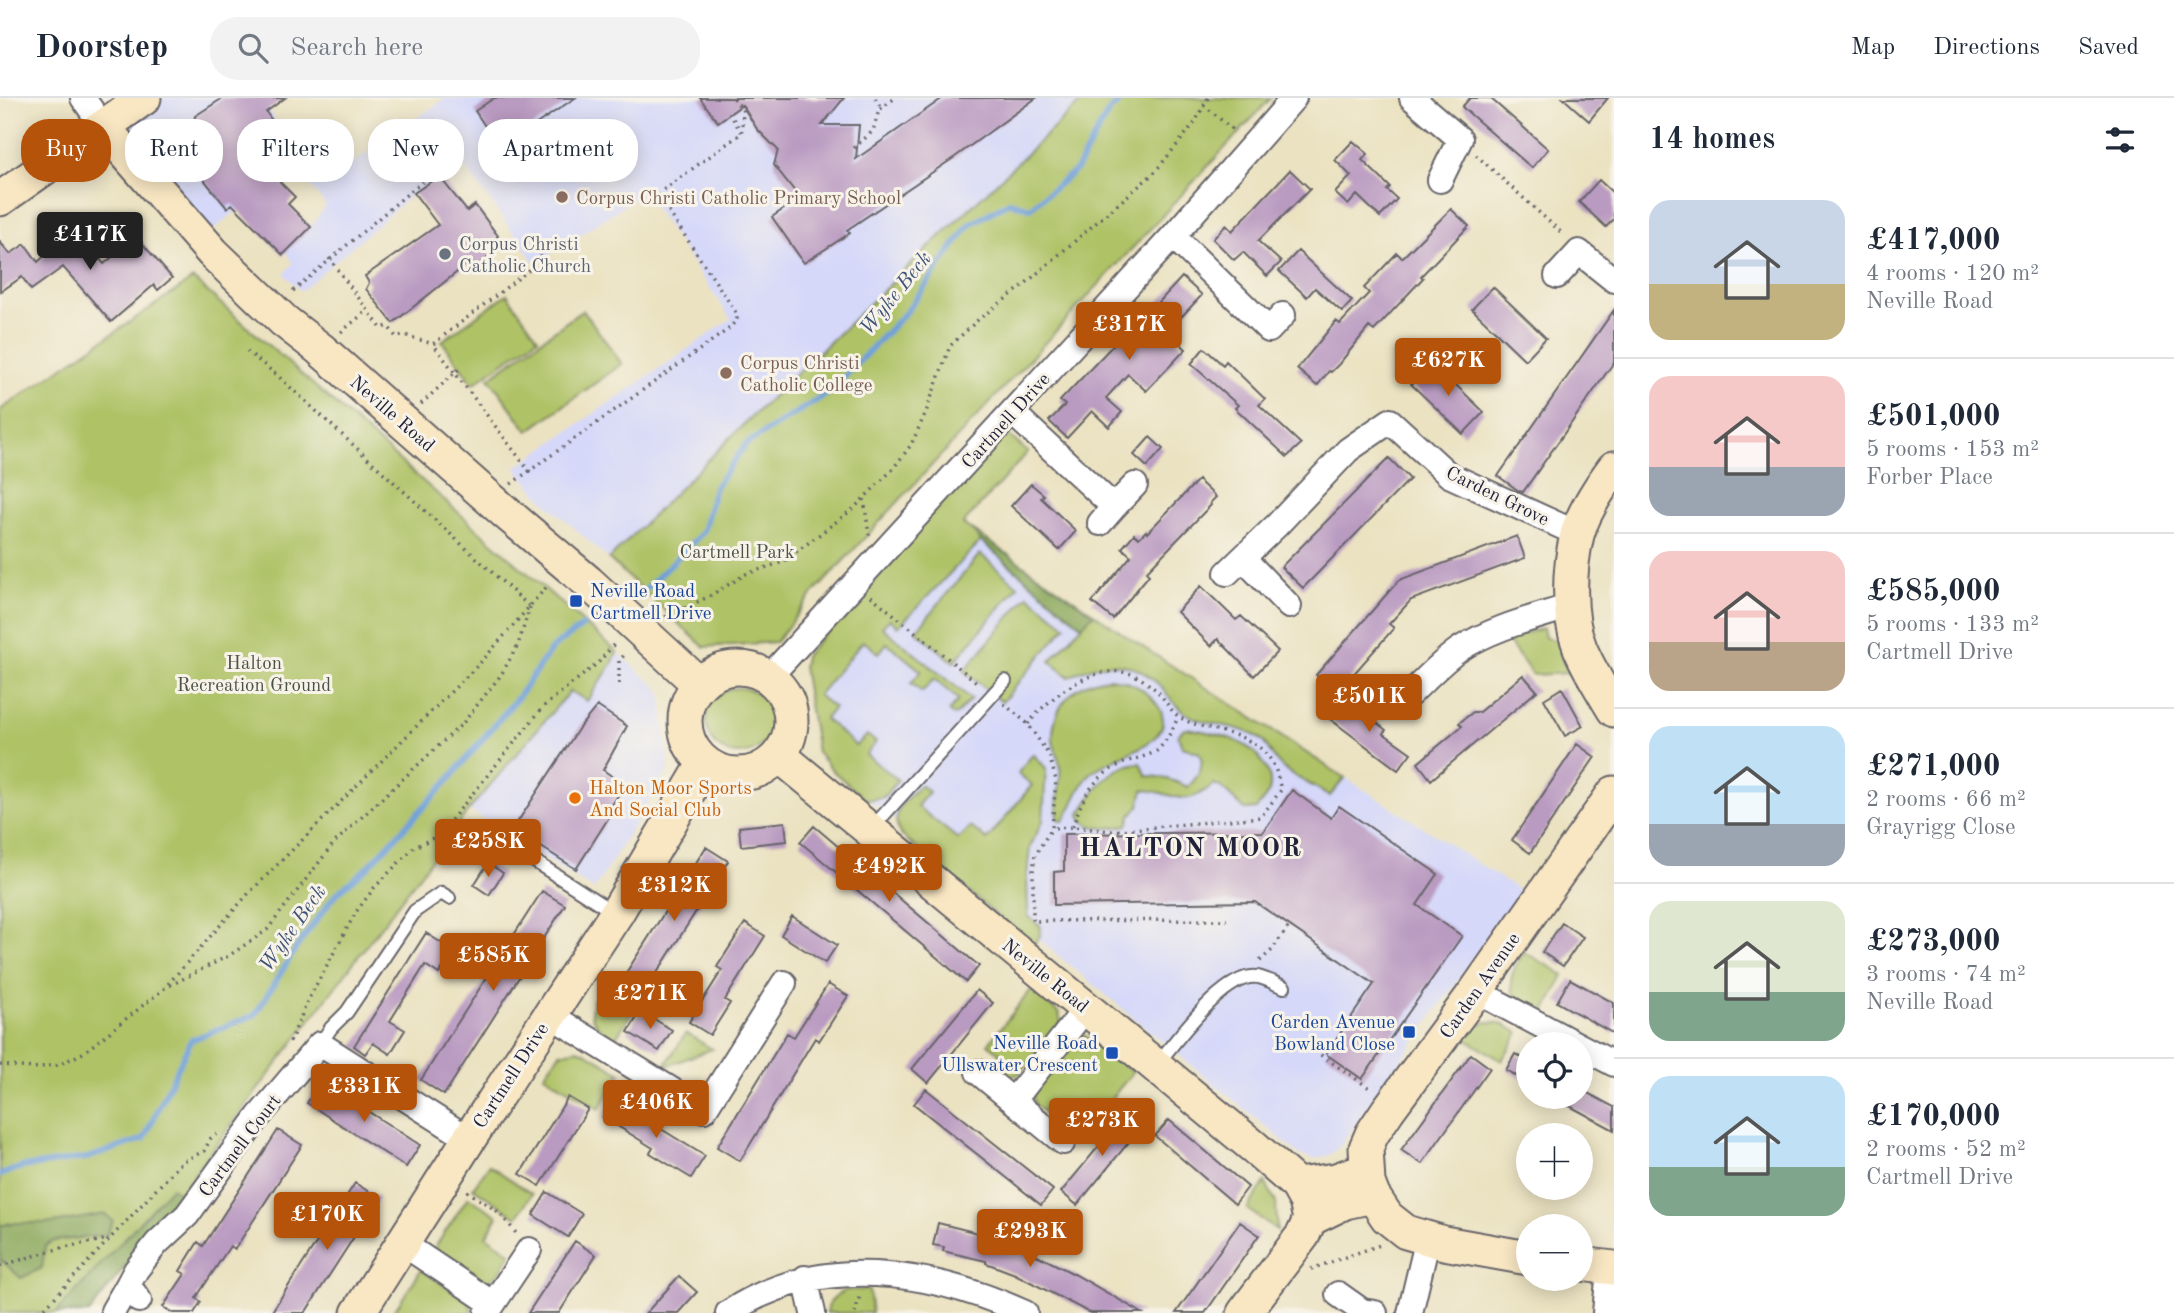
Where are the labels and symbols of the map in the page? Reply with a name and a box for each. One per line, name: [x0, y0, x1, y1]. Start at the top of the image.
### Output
marker: Corpus Christi Catholic Primary School: [554, 189, 570, 205]
place label: Corpus Christi Catholic Primary School: [576, 190, 901, 209]
pin: £417K: [41, 212, 139, 272]
place label: Corpus Christi Catholic Church: [459, 236, 591, 277]
marker: Corpus Christi Catholic Church: [437, 246, 453, 262]
water label: Wyke Beck: [856, 248, 936, 340]
pin: £317K: [1080, 302, 1178, 362]
pin: £627K: [1399, 338, 1497, 398]
place label: Corpus Christi Catholic College: [740, 355, 873, 396]
marker: Corpus Christi Catholic College: [718, 365, 734, 381]
street label: Cartmell Drive: [959, 370, 1055, 473]
street label: Neville Road: [345, 373, 437, 457]
street label: Carden Grove: [1442, 464, 1551, 530]
park label: Cartmell Park: [679, 544, 795, 563]
place label: Neville Road Cartmell Drive: [590, 583, 712, 624]
marker: Neville Road Cartmell Drive: [568, 593, 584, 609]
park label: Halton Recreation Ground: [177, 655, 331, 696]
pin: £501K: [1320, 674, 1418, 734]
place label: Halton Moor Sports And Social Club: [589, 780, 752, 821]
marker: Halton Moor Sports And Social Club: [567, 790, 583, 806]
pin: £258K: [439, 820, 537, 879]
district label: HALTON MOOR: [1079, 836, 1303, 862]
pin: £492K: [840, 844, 938, 904]
pin: £312K: [625, 864, 723, 923]
water label: Wyke Beck: [256, 882, 331, 976]
street label: Carden Avenue: [1438, 930, 1525, 1043]
pin: £585K: [444, 934, 542, 993]
street label: Neville Road: [998, 936, 1091, 1017]
pin: £271K: [601, 972, 699, 1031]
place label: Carden Avenue Bowland Close: [1271, 1014, 1395, 1055]
street label: Cartmell Drive: [471, 1020, 553, 1133]
marker: Carden Avenue Bowland Close: [1401, 1024, 1417, 1040]
place label: Neville Road Ullswater Crescent: [941, 1035, 1098, 1076]
marker: Neville Road Ullswater Crescent: [1104, 1045, 1120, 1061]
pin: £331K: [315, 1065, 413, 1124]
pin: £406K: [607, 1080, 705, 1140]
street label: Cartmell Court: [196, 1092, 286, 1201]
pin: £273K: [1053, 1098, 1151, 1158]
pin: £170K: [278, 1192, 376, 1252]
pin: £293K: [981, 1210, 1079, 1269]

